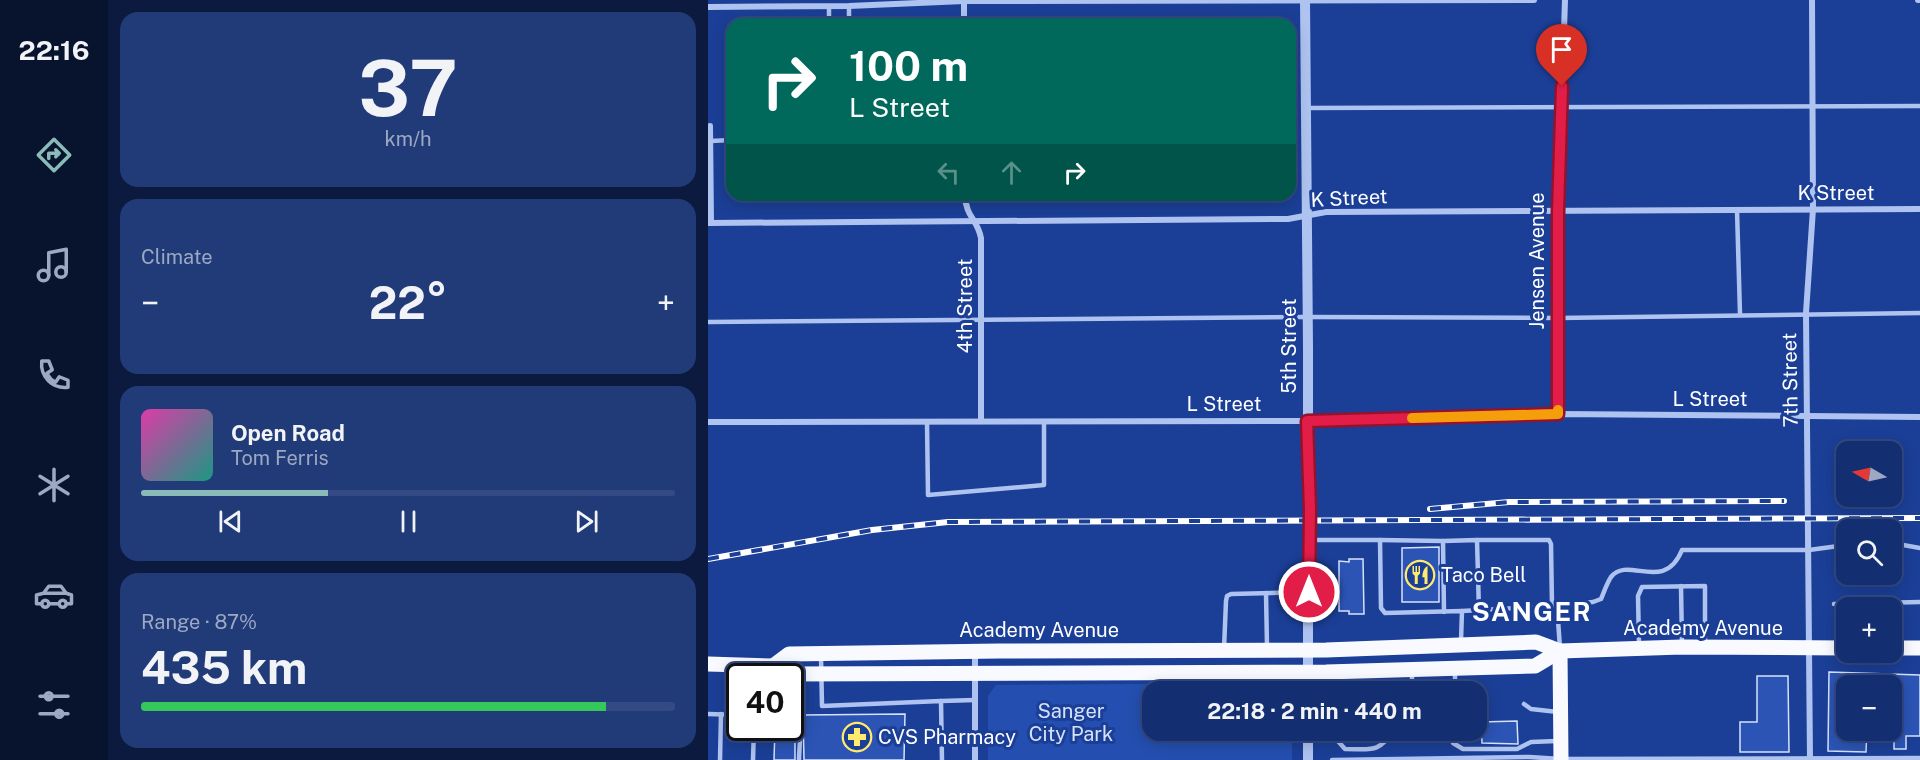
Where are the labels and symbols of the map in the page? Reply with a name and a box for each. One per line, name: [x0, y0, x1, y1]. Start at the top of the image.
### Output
pin: [1536, 24, 1587, 86]
street label: K Street: [1798, 181, 1874, 205]
street label: K Street: [1310, 184, 1388, 212]
street label: Jensen Avenue: [1525, 192, 1549, 330]
street label: 4th Street: [953, 258, 977, 354]
street label: 5th Street: [1277, 298, 1301, 394]
street label: 7th Street: [1777, 332, 1803, 428]
street label: L Street: [1673, 387, 1747, 411]
street label: L Street: [1187, 392, 1261, 416]
north arrow: [1836, 441, 1902, 507]
restaurant icon: Taco Bell: [1404, 559, 1436, 591]
position arrow: [1277, 560, 1341, 624]
place label: Taco Bell: [1441, 563, 1526, 587]
district label: SANGER: [1472, 596, 1592, 627]
street label: Academy Avenue: [1623, 616, 1783, 640]
street label: Academy Avenue: [959, 618, 1119, 642]
speed limit sign: 40: [726, 663, 804, 741]
park label: Sanger City Park: [1029, 699, 1113, 746]
pharmacy icon: CVS Pharmacy: [841, 721, 873, 753]
place label: CVS Pharmacy: [878, 725, 1016, 749]

